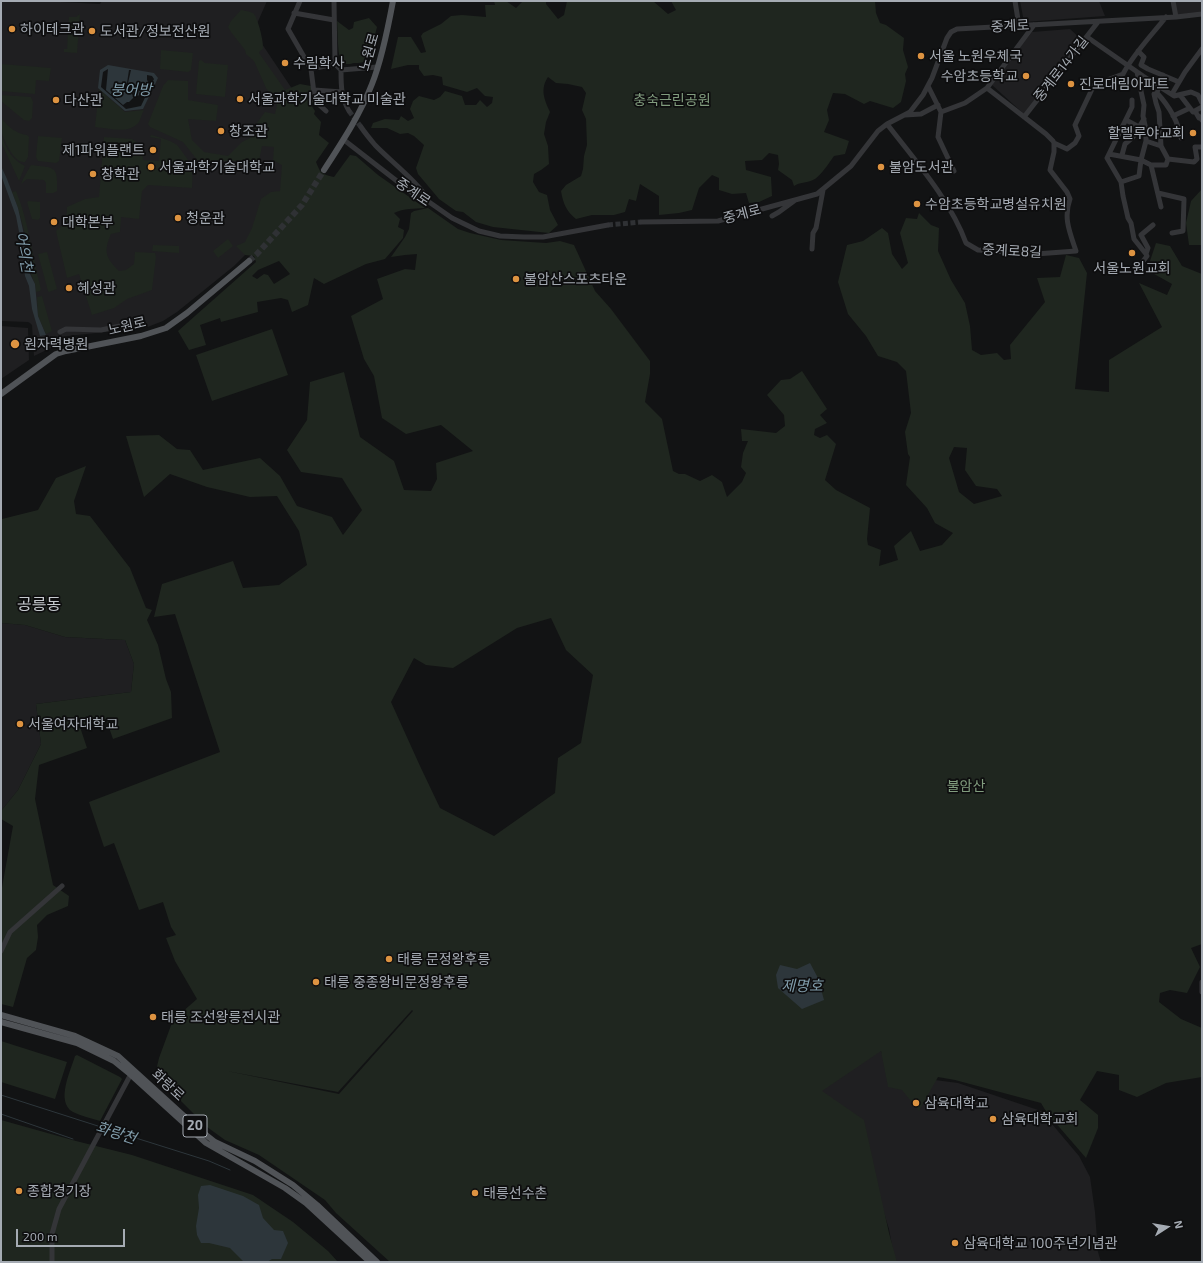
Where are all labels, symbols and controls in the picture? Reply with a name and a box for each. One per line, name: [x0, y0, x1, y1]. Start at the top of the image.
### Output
street label: 중계로: [990, 17, 1030, 35]
place label: 하이테크관: [20, 21, 84, 37]
place label: 도서관/정보전산원: [100, 23, 210, 39]
marker: 하이테크관: [7, 24, 17, 34]
marker: 도서관/정보전산원: [87, 26, 97, 36]
street label: 노원로: [356, 31, 382, 73]
street label: 중계로14가길: [1030, 33, 1092, 105]
place label: 서울 노원우체국: [929, 48, 1022, 64]
marker: 서울 노원우체국: [916, 51, 926, 61]
place label: 수림학사: [293, 55, 345, 71]
marker: 수림학사: [280, 58, 290, 68]
place label: 수암초등학교: [941, 68, 1018, 84]
marker: 수암초등학교: [1021, 71, 1031, 81]
place label: 진로대림아파트: [1079, 76, 1169, 92]
marker: 진로대림아파트: [1066, 79, 1076, 89]
water label: 붕어방: [110, 81, 152, 99]
place label: 서울과학기술대학교 미술관: [248, 91, 406, 107]
place label: 다산관: [64, 92, 103, 108]
park label: 충숙근린공원: [633, 92, 711, 108]
marker: 서울과학기술대학교 미술관: [235, 94, 245, 104]
marker: 다산관: [51, 95, 61, 105]
place label: 창조관: [229, 123, 268, 139]
place label: 할렐루야교회: [1108, 125, 1185, 141]
marker: 창조관: [216, 126, 226, 136]
marker: 할렐루야교회: [1188, 128, 1198, 138]
place label: 제1파워플랜트: [62, 142, 145, 158]
marker: 제1파워플랜트: [148, 145, 158, 155]
place label: 서울과학기술대학교: [159, 159, 275, 175]
place label: 불암도서관: [889, 159, 953, 175]
marker: 서울과학기술대학교: [146, 162, 156, 172]
marker: 불암도서관: [876, 162, 886, 172]
place label: 창학관: [101, 166, 140, 182]
marker: 창학관: [88, 169, 98, 179]
street label: 중계로: [392, 174, 434, 210]
place label: 수암초등학교병설유치원: [925, 196, 1067, 212]
marker: 수암초등학교병설유치원: [912, 199, 922, 209]
street label: 중계로: [721, 201, 763, 227]
place label: 청운관: [186, 210, 225, 226]
marker: 청운관: [173, 213, 183, 223]
place label: 대학본부: [62, 214, 114, 230]
marker: 대학본부: [49, 217, 59, 227]
water label: 어의천: [12, 230, 36, 274]
street label: 중계로8길: [982, 241, 1042, 261]
marker: 서울노원교회: [1127, 248, 1137, 258]
place label: 서울노원교회: [1093, 260, 1171, 276]
place label: 불암산스포츠타운: [524, 271, 627, 287]
marker: 불암산스포츠타운: [511, 274, 521, 284]
place label: 혜성관: [77, 280, 116, 296]
marker: 혜성관: [64, 283, 74, 293]
street label: 노원로: [106, 313, 148, 339]
place label: 원자력병원: [24, 336, 88, 352]
marker: 원자력병원: [9, 338, 21, 350]
district label: 공릉동: [17, 595, 61, 615]
place label: 서울여자대학교: [28, 716, 118, 732]
marker: 서울여자대학교: [15, 719, 25, 729]
park label: 불암산: [947, 778, 985, 794]
place label: 태릉 문정왕후릉: [397, 951, 490, 967]
marker: 태릉 문정왕후릉: [384, 954, 394, 964]
place label: 태릉 중종왕비문정왕후릉: [324, 974, 469, 990]
marker: 태릉 중종왕비문정왕후릉: [311, 977, 321, 987]
water label: 제명호: [781, 977, 823, 995]
place label: 태릉 조선왕릉전시관: [161, 1009, 280, 1025]
marker: 태릉 조선왕릉전시관: [148, 1012, 158, 1022]
street label: 화랑로: [148, 1066, 188, 1104]
place label: 삼육대학교: [924, 1095, 988, 1111]
marker: 삼육대학교: [911, 1098, 921, 1108]
place label: 삼육대학교회: [1001, 1111, 1078, 1127]
marker: 삼육대학교회: [988, 1114, 998, 1124]
road number: 20: [183, 1115, 207, 1137]
water label: 화랑천: [94, 1118, 138, 1148]
place label: 종합경기장: [27, 1183, 91, 1199]
place label: 태릉선수촌: [483, 1185, 547, 1201]
marker: 종합경기장: [14, 1186, 24, 1196]
marker: 태릉선수촌: [470, 1188, 480, 1198]
north arrow: [1147, 1207, 1187, 1247]
text: N: [1172, 1219, 1186, 1230]
scale bar: [18, 1221, 127, 1247]
text: 200 m: [23, 1229, 57, 1243]
place label: 삼육대학교 100주년기념관: [963, 1235, 1117, 1251]
marker: 삼육대학교 100주년기념관: [950, 1238, 960, 1248]

